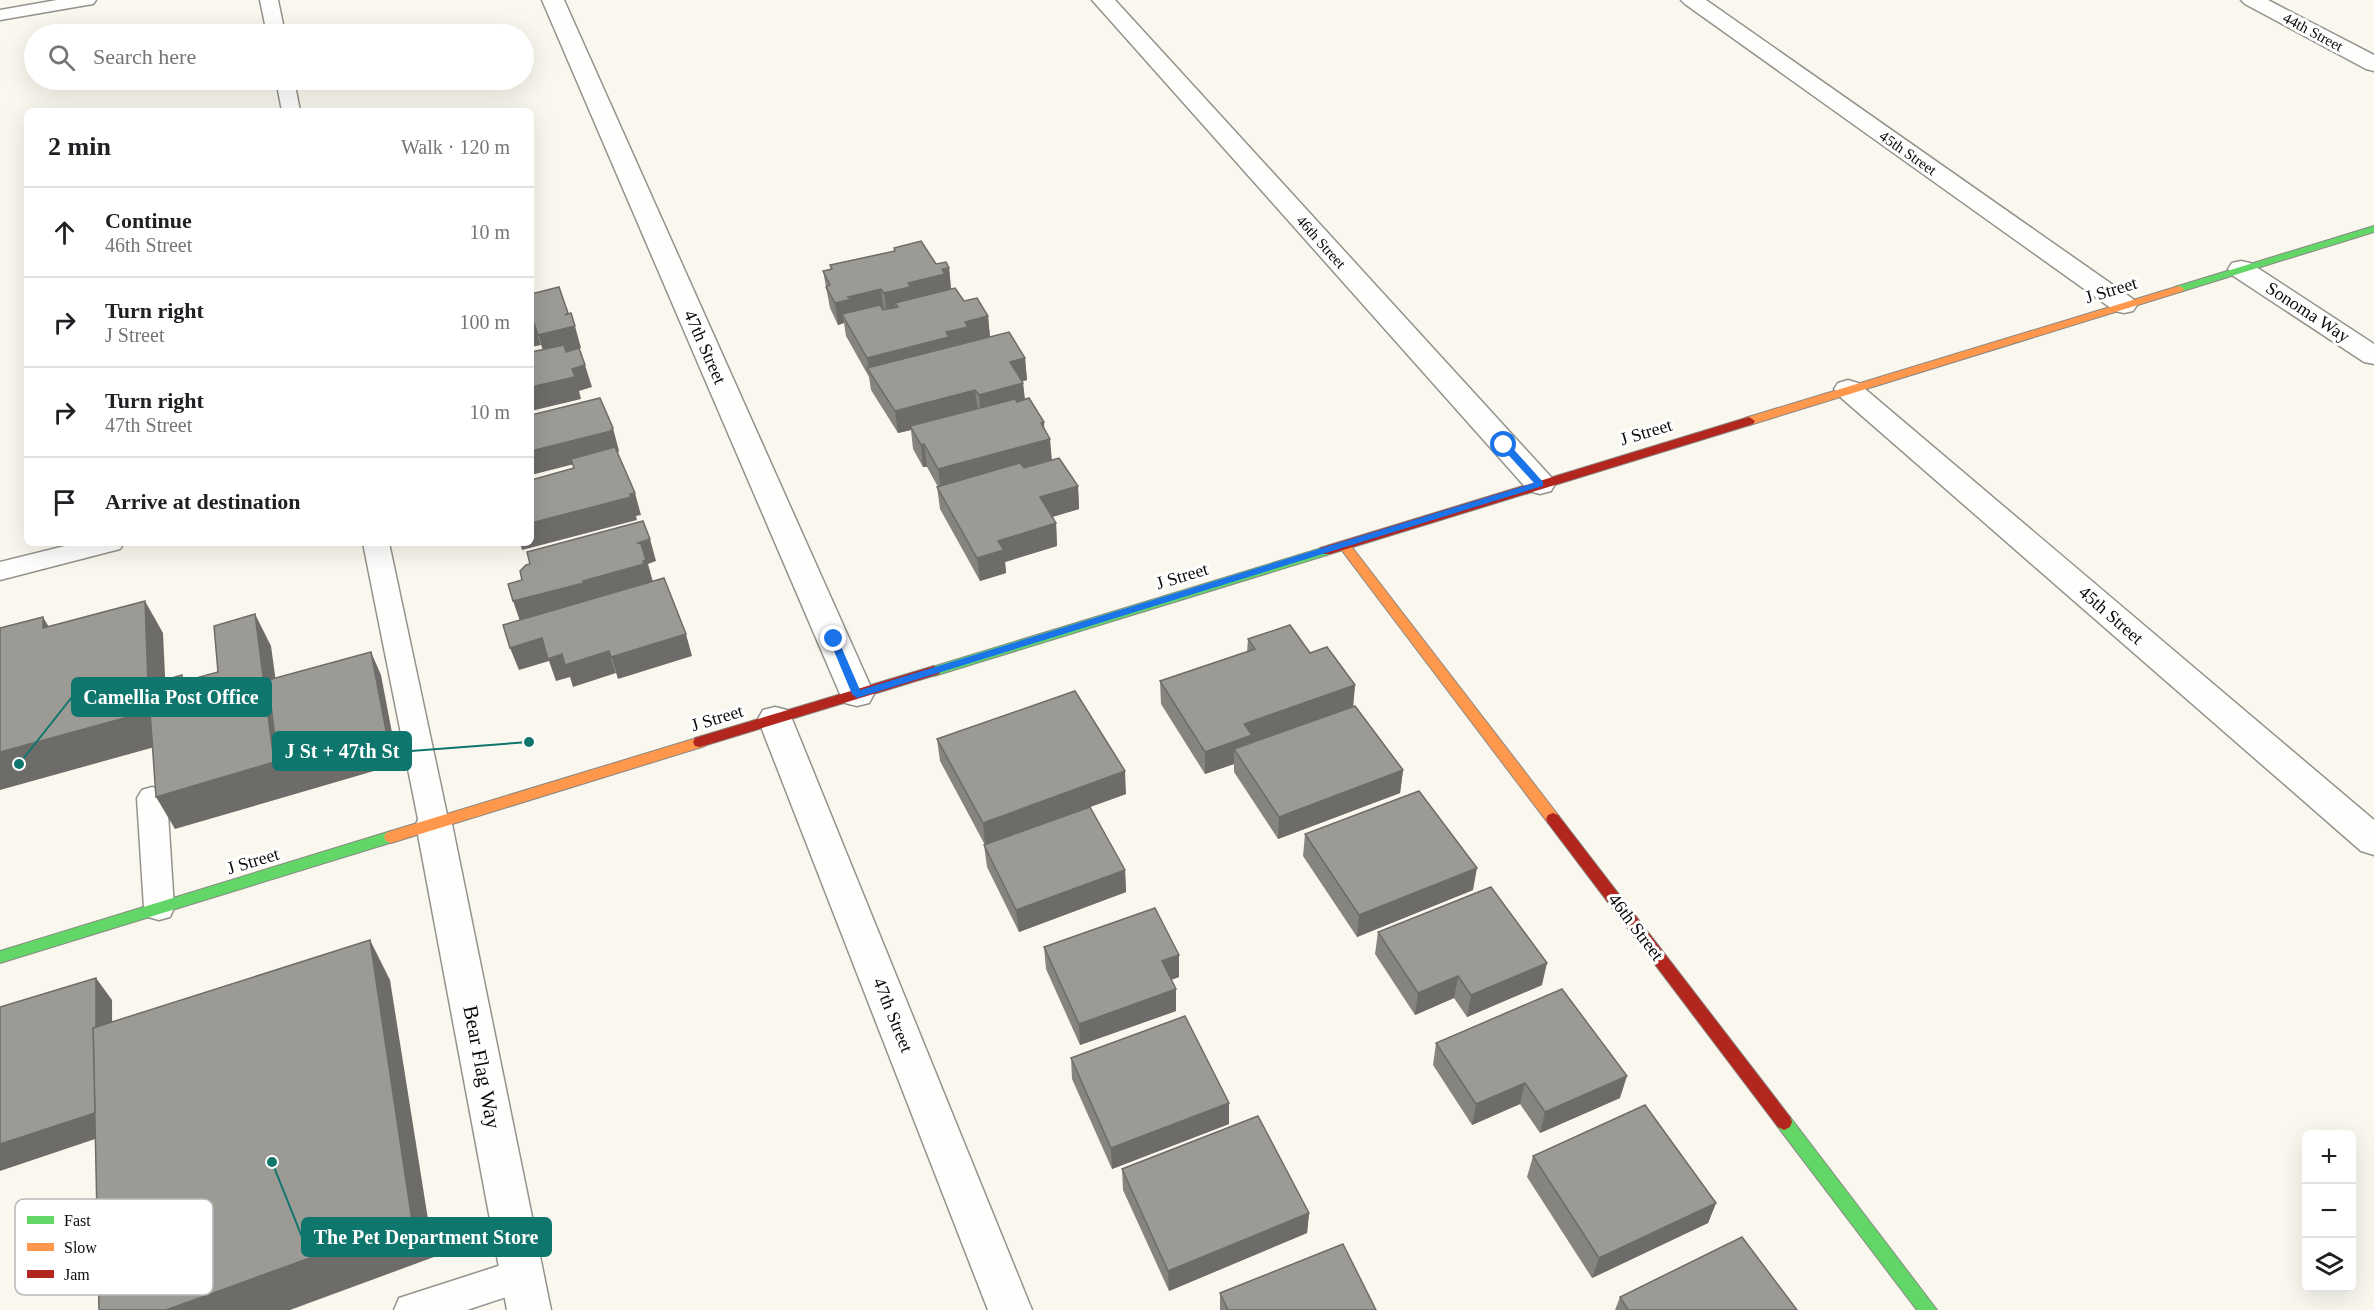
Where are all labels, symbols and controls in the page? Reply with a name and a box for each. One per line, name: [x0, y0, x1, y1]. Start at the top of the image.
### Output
street label: 44th Street: [2280, 10, 2346, 55]
search box: [24, 24, 534, 90]
icon: search: [45, 41, 78, 74]
text: Search here: [93, 44, 196, 69]
street label: 45th Street: [1877, 128, 1940, 179]
text: 2 min: [48, 132, 111, 161]
text: Walk · 120 m: [401, 136, 510, 158]
text: Continue: [105, 208, 192, 233]
street label: 46th Street: [1293, 212, 1349, 272]
icon: ahead: [48, 216, 81, 249]
text: 10 m: [469, 221, 510, 243]
text: 46th Street: [105, 234, 192, 256]
street label: J Street: [2082, 273, 2140, 307]
street label: Sonoma Way: [2262, 278, 2354, 346]
text: Turn right: [105, 298, 204, 323]
icon: right: [48, 306, 81, 339]
street label: 47th Street: [680, 307, 730, 387]
text: 100 m: [459, 311, 510, 333]
text: J Street: [105, 324, 164, 346]
text: Turn right: [105, 388, 204, 413]
icon: right: [48, 396, 81, 429]
text: 10 m: [469, 401, 510, 423]
text: 47th Street: [105, 414, 192, 436]
street label: J Street: [1617, 415, 1675, 449]
route start: [1490, 431, 1516, 457]
icon: arrive: [48, 486, 81, 519]
text: Arrive at destination: [105, 489, 301, 514]
street label: J Street: [1153, 559, 1211, 593]
street label: 45th Street: [2075, 582, 2147, 648]
route end: [820, 625, 846, 651]
callout: Camellia Post Office: [72, 678, 271, 716]
text: Camellia Post Office: [83, 686, 259, 708]
street label: J Street: [688, 701, 746, 735]
callout: J St + 47th St: [273, 732, 411, 770]
text: J St + 47th St: [285, 740, 400, 762]
street label: J Street: [224, 844, 282, 878]
street label: 46th Street: [1604, 890, 1668, 964]
street label: 47th Street: [869, 975, 917, 1055]
street label: Bear Flag Way: [458, 1003, 506, 1131]
map controls: [2302, 1130, 2356, 1292]
button: +: [2302, 1130, 2356, 1184]
button: −: [2302, 1184, 2356, 1238]
legend: [15, 1199, 213, 1295]
text: Fast: [64, 1212, 91, 1229]
callout: The Pet Department Store: [302, 1218, 551, 1256]
text: The Pet Department Store: [314, 1226, 538, 1249]
button: layers: [2302, 1238, 2356, 1292]
text: Slow: [64, 1239, 97, 1256]
text: Jam: [64, 1266, 90, 1283]

